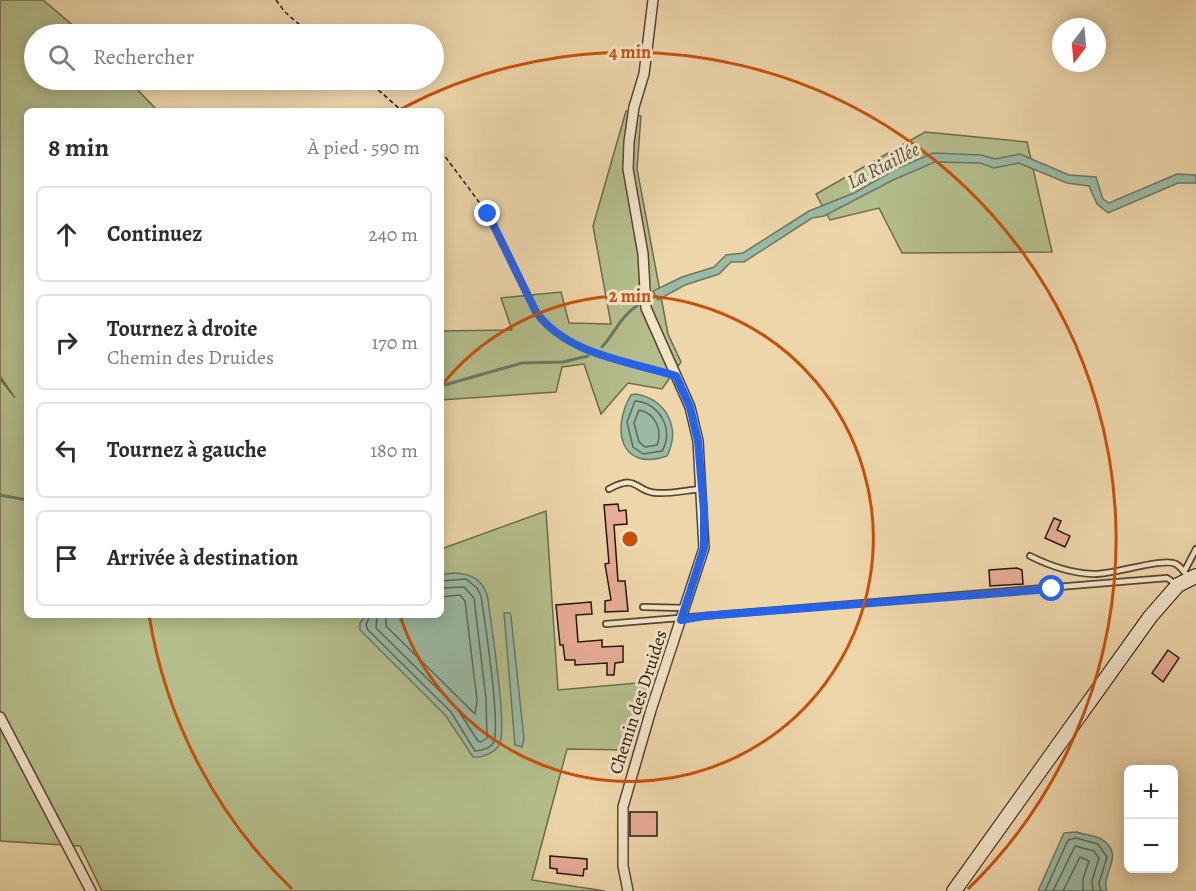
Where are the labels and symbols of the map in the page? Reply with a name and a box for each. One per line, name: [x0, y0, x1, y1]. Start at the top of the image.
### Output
north arrow: [1052, 18, 1106, 72]
text: 4 min: [609, 40, 651, 64]
water label: La Riaillée: [842, 136, 924, 195]
route end: [474, 200, 500, 226]
text: 2 min: [609, 284, 651, 308]
centre of rings: [620, 529, 640, 549]
route start: [1038, 575, 1064, 601]
street label: Chemin des Druides: [603, 627, 673, 777]

